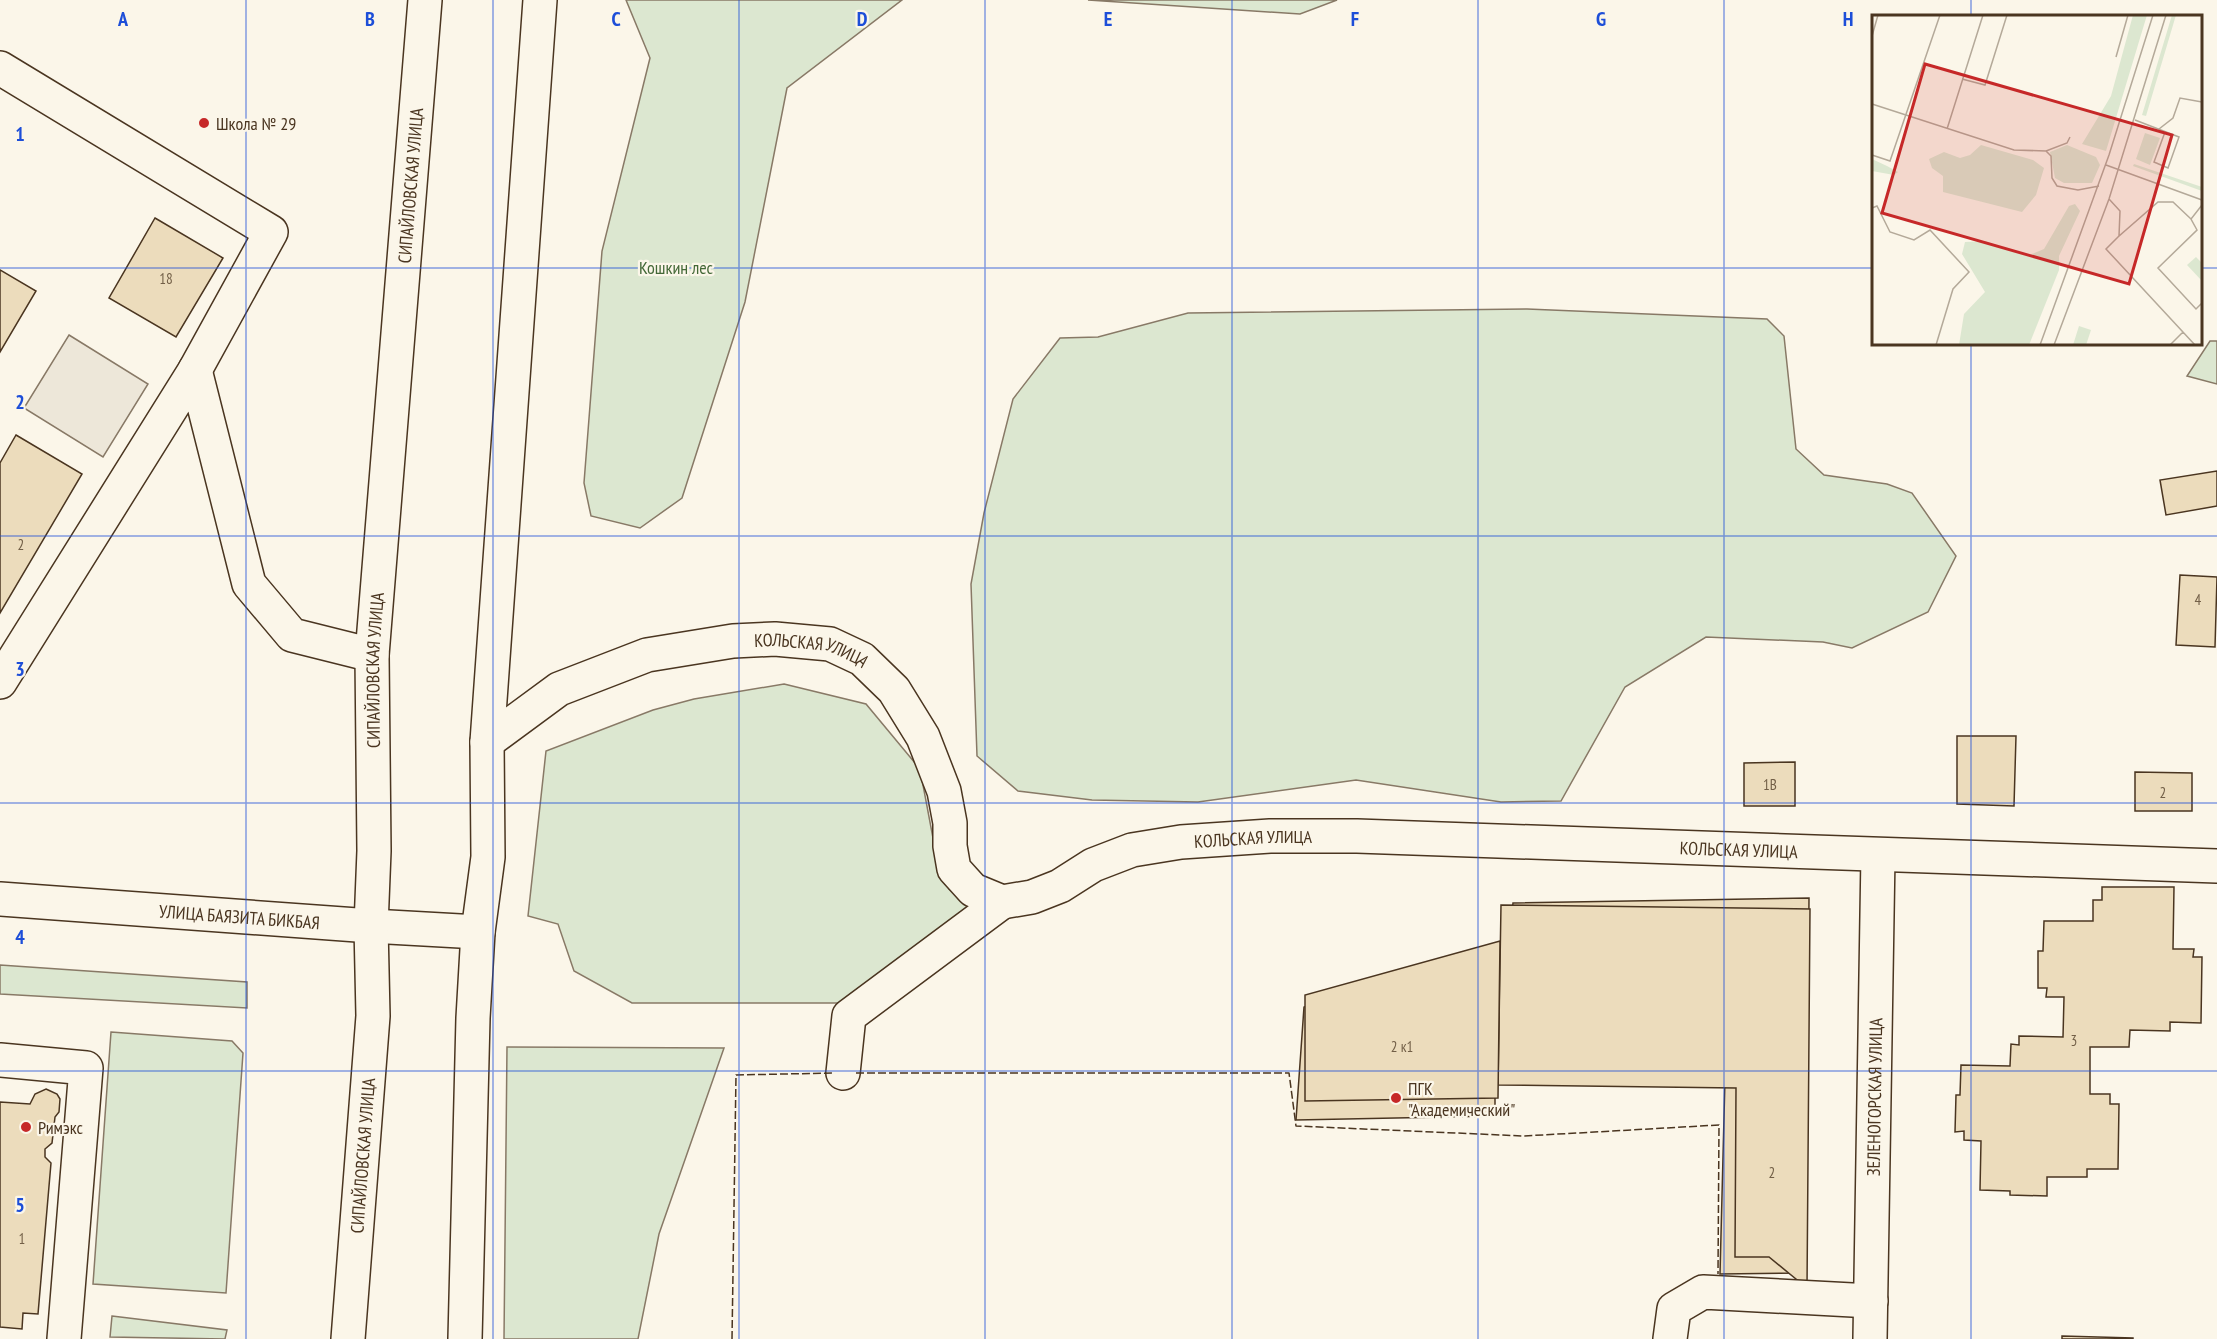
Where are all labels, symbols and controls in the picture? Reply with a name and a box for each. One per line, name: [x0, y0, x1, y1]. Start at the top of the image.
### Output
text: A: [117, 6, 129, 32]
text: B: [365, 6, 375, 32]
text: C: [611, 6, 621, 32]
text: D: [857, 6, 868, 32]
text: E: [1104, 6, 1112, 32]
text: F: [1351, 6, 1359, 32]
text: G: [1596, 6, 1606, 32]
text: H: [1843, 6, 1853, 32]
inset map: [1872, 15, 2202, 345]
street label: СИПАЙЛОВСКАЯ УЛИЦА: [392, 107, 428, 264]
place label: Школа № 29: [216, 112, 296, 135]
marker: Школа № 29: [197, 116, 211, 130]
text: 1: [15, 121, 25, 147]
park label: Кошкин лес: [639, 256, 714, 279]
house number: 18: [159, 269, 173, 288]
text: 2: [15, 389, 25, 415]
house number: 2: [18, 535, 24, 554]
house number: 4: [2195, 590, 2202, 609]
street label: СИПАЙЛОВСКАЯ УЛИЦА: [360, 591, 389, 748]
street label: КОЛЬСКАЯ УЛИЦА: [754, 627, 875, 672]
text: 3: [15, 656, 25, 682]
house number: 1В: [1763, 775, 1777, 794]
house number: 2: [2160, 783, 2166, 802]
street label: КОЛЬСКАЯ УЛИЦА: [1193, 825, 1312, 853]
street label: КОЛЬСКАЯ УЛИЦА: [1679, 836, 1799, 863]
street label: УЛИЦА БАЯЗИТА БИКБАЯ: [158, 899, 321, 934]
text: 4: [15, 924, 25, 950]
street label: ЗЕЛЕНОГОРСКАЯ УЛИЦА: [1861, 1017, 1887, 1176]
house number: 3: [2071, 1031, 2077, 1050]
house number: 2 к1: [1391, 1037, 1413, 1056]
street label: СИПАЙЛОВСКАЯ УЛИЦА: [345, 1077, 380, 1234]
place label: ПГК "Академический": [1408, 1077, 1515, 1121]
marker: ПГК "Академический": [1389, 1091, 1403, 1105]
place label: Римэкс: [38, 1116, 83, 1139]
marker: Римэкс: [19, 1120, 33, 1134]
house number: 2: [1769, 1163, 1775, 1182]
text: 5: [15, 1192, 25, 1218]
house number: 1: [19, 1229, 25, 1248]

